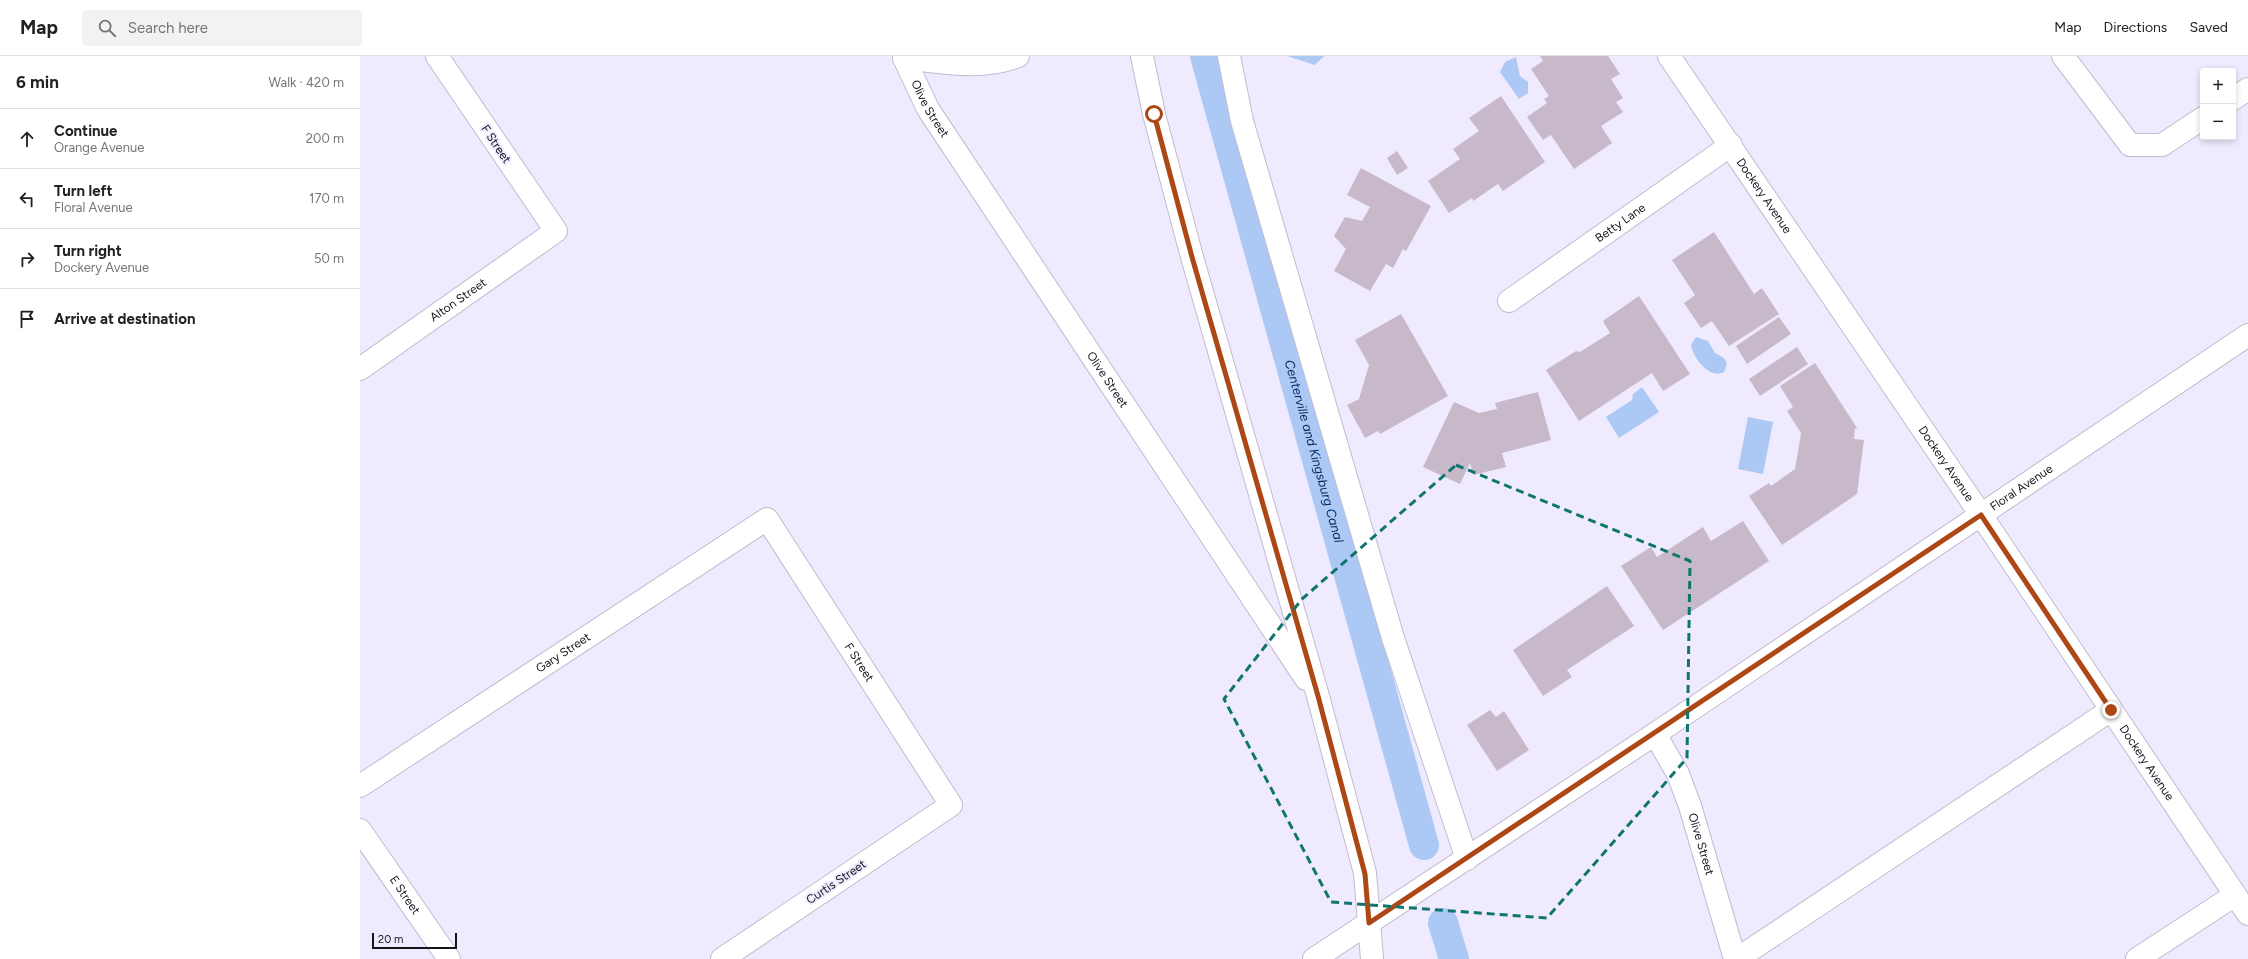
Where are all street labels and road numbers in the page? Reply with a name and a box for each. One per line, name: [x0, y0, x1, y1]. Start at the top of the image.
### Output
street label: Olive Street: [908, 78, 952, 140]
street label: F Street: [478, 122, 514, 166]
street label: Dockery Avenue: [1733, 155, 1795, 236]
street label: Betty Lane: [1593, 200, 1648, 245]
street label: Alton Street: [427, 275, 489, 325]
street label: Olive Street: [1084, 349, 1131, 410]
street label: Dockery Avenue: [1916, 423, 1977, 504]
street label: Floral Avenue: [1987, 461, 2056, 514]
street label: Gary Street: [533, 630, 593, 676]
street label: F Street: [842, 640, 877, 684]
street label: Dockery Avenue: [2116, 722, 2177, 803]
street label: Olive Street: [1685, 811, 1717, 877]
street label: Curtis Street: [804, 857, 869, 907]
street label: E Street: [387, 873, 423, 917]

